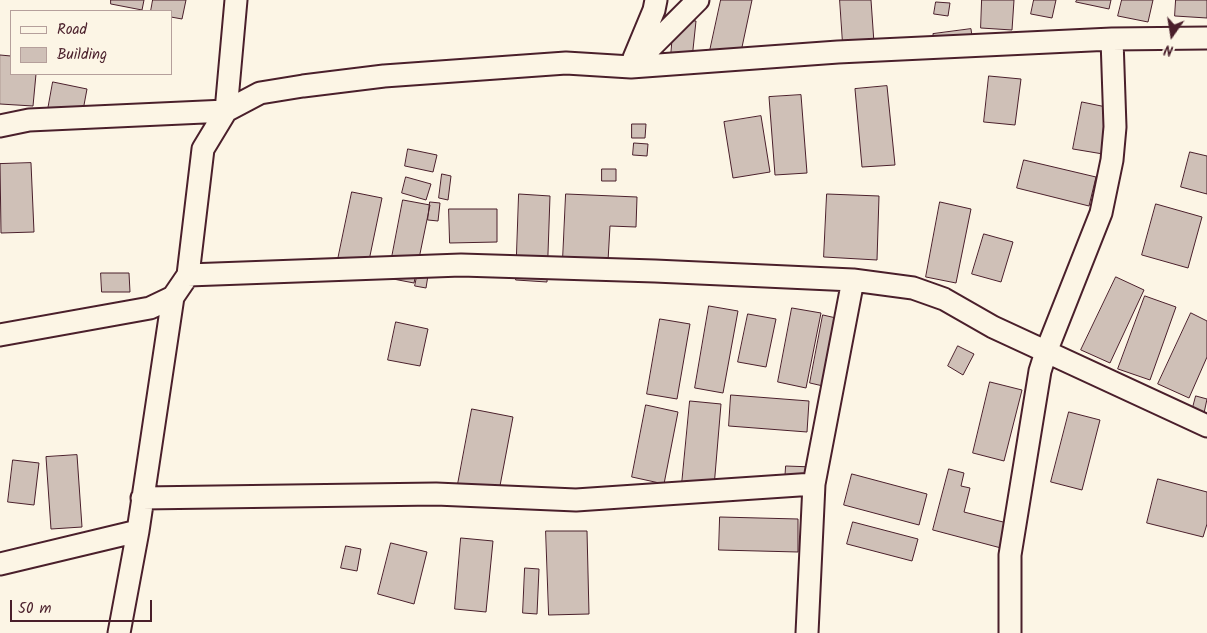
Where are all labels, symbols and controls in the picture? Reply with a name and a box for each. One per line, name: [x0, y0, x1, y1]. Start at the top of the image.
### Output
legend: [10, 10, 172, 75]
north arrow: [1147, 10, 1197, 60]
text: Road: [57, 18, 87, 42]
text: N: [1162, 38, 1175, 61]
text: Building: [57, 43, 107, 67]
scale bar: [12, 590, 155, 622]
text: 50 m: [18, 597, 52, 621]

